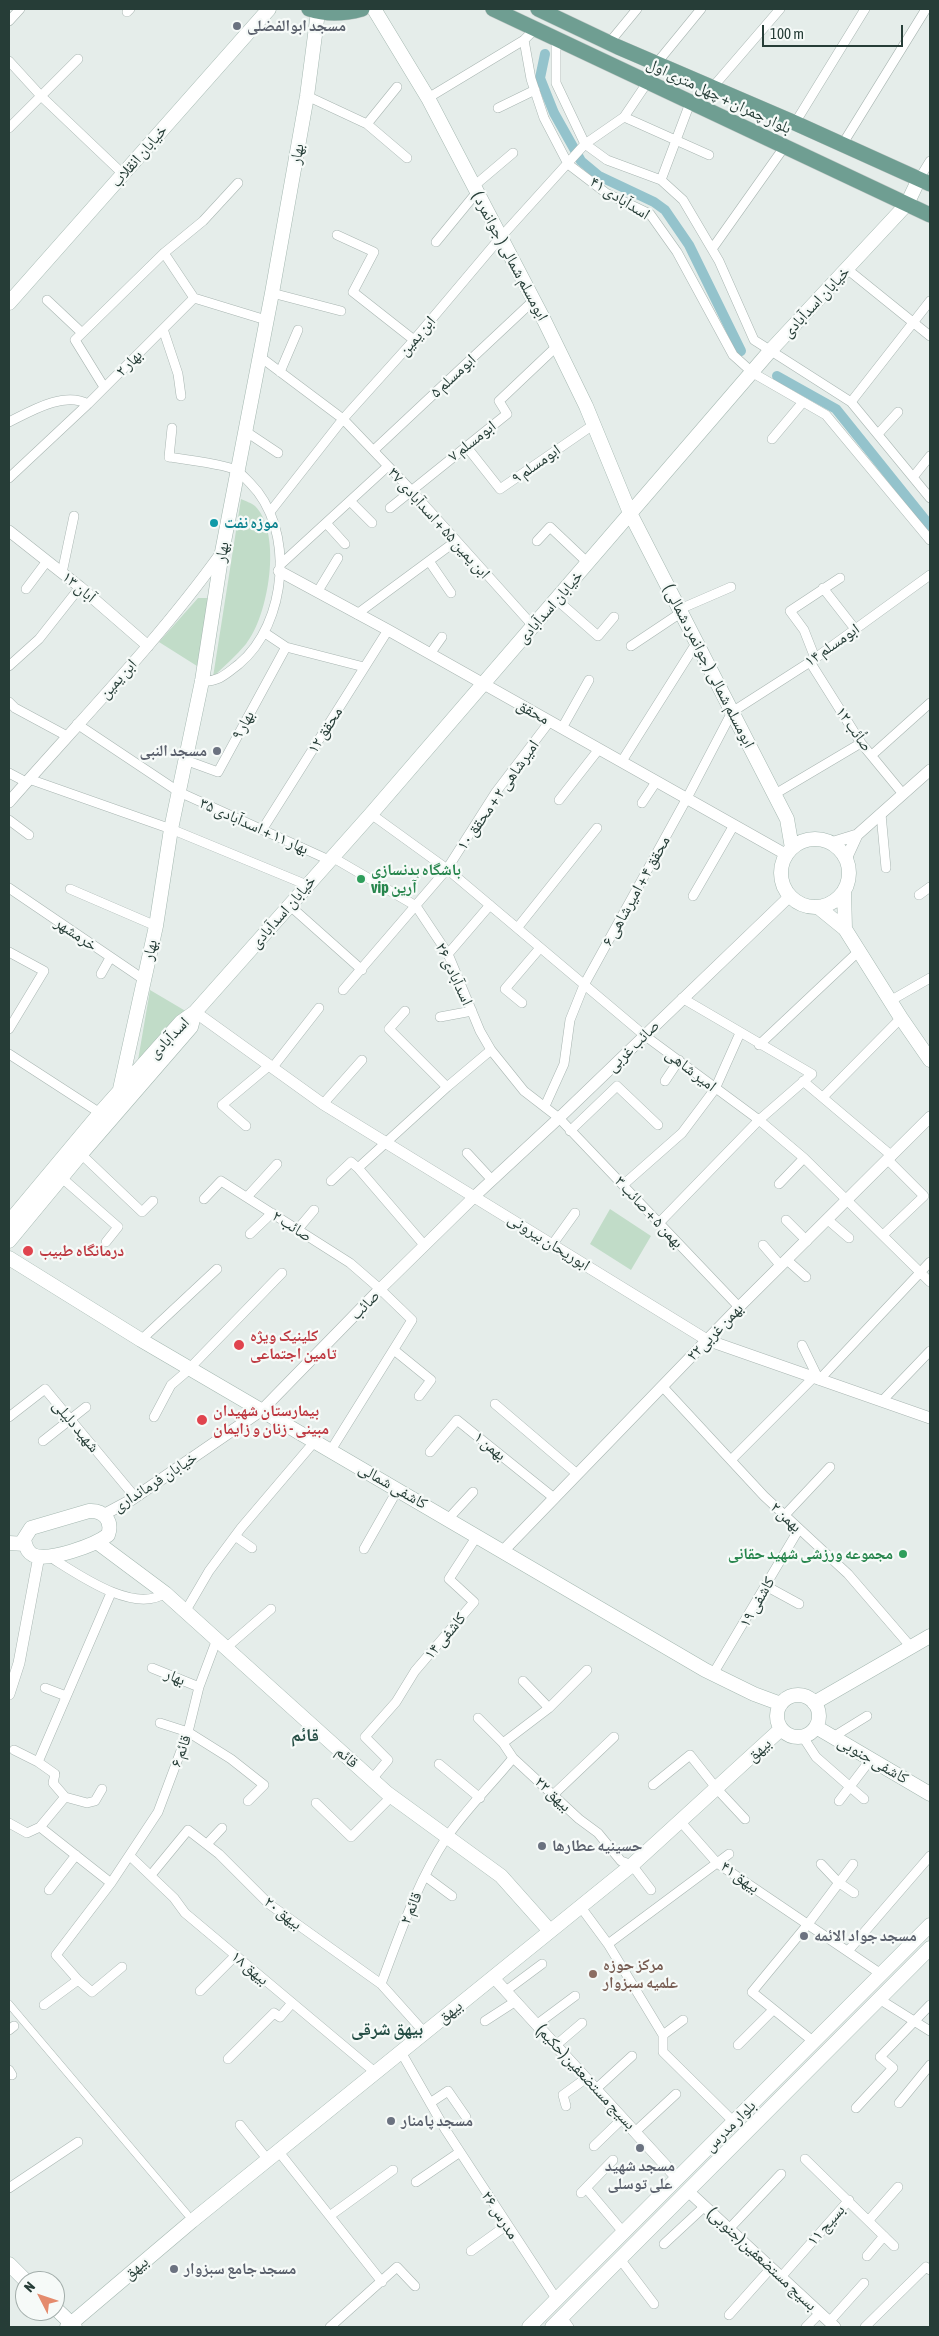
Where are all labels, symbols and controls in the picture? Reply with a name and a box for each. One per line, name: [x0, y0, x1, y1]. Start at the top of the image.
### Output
scale bar: [764, 15, 905, 47]
place label: مسجد ابوالفضلی: [247, 16, 346, 36]
marker: مسجد ابوالفضلی: [231, 20, 243, 32]
text: 100 m: [770, 25, 804, 42]
street label: بلوار چمران + چهل متری اول: [644, 54, 794, 138]
street label: خیابان انقلاب: [107, 121, 171, 191]
street label: بهار: [286, 142, 308, 166]
street label: اسدآبادی ۴۱: [586, 172, 654, 224]
street label: ابومسلم شمالی ( جوانمرد ): [468, 188, 552, 324]
street label: خیابان اسدآبادی: [778, 262, 854, 342]
street label: ابن یمین: [394, 312, 440, 360]
street label: بهار ۲: [112, 346, 146, 380]
street label: ابومسلم ۵: [426, 350, 480, 402]
street label: ابومسلم ۷: [444, 416, 500, 466]
street label: ابومسلم ۹: [508, 440, 564, 488]
street label: ابن یمین ۵۵ + اسدآبادی ۳۷: [384, 463, 494, 583]
place label: موزه نفت: [224, 513, 278, 533]
marker: موزه نفت: [208, 517, 220, 529]
street label: بهار: [211, 540, 233, 564]
street label: خیابان اسدآبادی: [513, 566, 587, 648]
street label: ۱۳ آبان: [58, 567, 100, 607]
street label: ابومسلم شمالی ( جوانمرد شمالی ): [659, 581, 759, 751]
street label: ابومسلم ۱۴: [801, 619, 863, 671]
street label: ابن یمین: [95, 655, 141, 703]
street label: محقق: [513, 695, 553, 729]
street label: محقق ۱۲: [303, 703, 347, 757]
street label: صأئب ۱۲: [832, 703, 876, 755]
street label: بهار ۹: [227, 707, 259, 743]
street label: امیرشاهی ۲ + محقق ۱۰: [453, 736, 543, 854]
place label: مسجد النبی: [139, 741, 207, 761]
marker: مسجد النبی: [211, 745, 223, 757]
street label: بهار ۱۱ + اسدآبادی ۳۵: [197, 793, 311, 859]
street label: محقق ۴ + امیرشاهی ۶: [598, 833, 674, 949]
place label: باشگاه بدنسازی vip آرین: [371, 860, 461, 898]
street label: خیابان اسدآبادی: [246, 871, 320, 953]
marker: باشگاه بدنسازی vip آرین: [355, 873, 367, 885]
street label: خرمشهر: [51, 913, 101, 955]
street label: بهار: [138, 938, 162, 962]
street label: اسدآبادی ۲۶: [431, 939, 477, 1009]
street label: اسدآبادی: [144, 1013, 194, 1063]
street label: صائب غربی: [603, 1016, 663, 1076]
street label: امیر شاهی: [662, 1044, 720, 1096]
street label: بهمن ۵ + صائب ۳: [611, 1172, 687, 1252]
street label: صائب ۲: [269, 1206, 315, 1246]
street label: ابوریحان بیرونی: [504, 1209, 594, 1275]
place label: درمانگاه طبیب: [39, 1241, 124, 1261]
marker: درمانگاه طبیب: [21, 1244, 35, 1258]
street label: صائب: [346, 1286, 384, 1324]
street label: ۲۲بهمن غربی: [683, 1299, 747, 1365]
place label: کلینیک ویژه تامین اجتماعی: [250, 1326, 336, 1364]
marker: کلینیک ویژه تامین اجتماعی: [232, 1338, 246, 1352]
street label: شهید دلیلی: [48, 1396, 104, 1456]
place label: بیمارستان شهیدان مبینی - زنان و زایمان: [213, 1401, 329, 1439]
marker: بیمارستان شهیدان مبینی - زنان و زایمان: [195, 1413, 209, 1427]
street label: بهمن ۱: [470, 1427, 510, 1465]
street label: خیابان فرمانداری: [109, 1448, 201, 1516]
street label: کاشفی شمالی: [355, 1459, 431, 1513]
street label: بهمن ۲: [766, 1498, 806, 1536]
place label: مجموعه ورزشی شهید حقانی: [728, 1544, 893, 1564]
marker: مجموعه ورزشی شهید حقانی: [897, 1548, 909, 1560]
street label: کاشفی ۱۹: [735, 1573, 779, 1631]
street label: کاشفی ۱۴: [420, 1609, 470, 1663]
street label: بهار: [162, 1664, 188, 1690]
district label: قائم: [291, 1724, 319, 1746]
street label: قائم ۶: [166, 1732, 196, 1770]
street label: کاشفی جنوبی: [834, 1732, 912, 1788]
street label: بیهق: [743, 1734, 775, 1766]
street label: قائم: [332, 1742, 362, 1772]
street label: بیهق ۲۲: [531, 1772, 575, 1816]
place label: حسینیه عطارها: [552, 1836, 642, 1856]
marker: حسینیه عطارها: [536, 1840, 548, 1852]
street label: بیهق ۴۱: [717, 1857, 763, 1897]
street label: قائم ۲: [396, 1889, 426, 1927]
street label: بیهق ۲۰: [260, 1892, 306, 1934]
place label: مسجد جواد الائمه: [814, 1926, 917, 1946]
marker: مسجد جواد الائمه: [798, 1930, 810, 1942]
street label: بیهق ۱۸: [227, 1947, 273, 1989]
place label: مرکز حوزه علمیه سبزوار: [603, 1955, 678, 1993]
marker: مرکز حوزه علمیه سبزوار: [587, 1968, 599, 1980]
street label: بیهق: [434, 1996, 466, 2028]
district label: بیهق شرقی: [351, 2018, 423, 2040]
street label: بسیج مستضعفین(حکیم): [532, 2020, 640, 2134]
street label: بلوار مدرس: [700, 2096, 760, 2156]
place label: مسجد پامنار: [401, 2111, 473, 2131]
marker: مسجد پامنار: [385, 2115, 397, 2127]
marker: مسجد شهید علی توسلی: [634, 2142, 646, 2154]
place label: مسجد شهید علی توسلی: [605, 2156, 675, 2194]
street label: مدرس ۲۶: [477, 2187, 523, 2243]
street label: بسیج ۱۱: [803, 2201, 849, 2249]
street label: بسیج مستضعفین(جنوبی): [703, 2203, 821, 2315]
street label: بیهق: [120, 2252, 152, 2284]
place label: مسجد جامع سبزوار: [184, 2259, 296, 2279]
marker: مسجد جامع سبزوار: [168, 2263, 180, 2275]
north arrow: [15, 2271, 65, 2321]
text: N: [21, 2278, 38, 2295]

